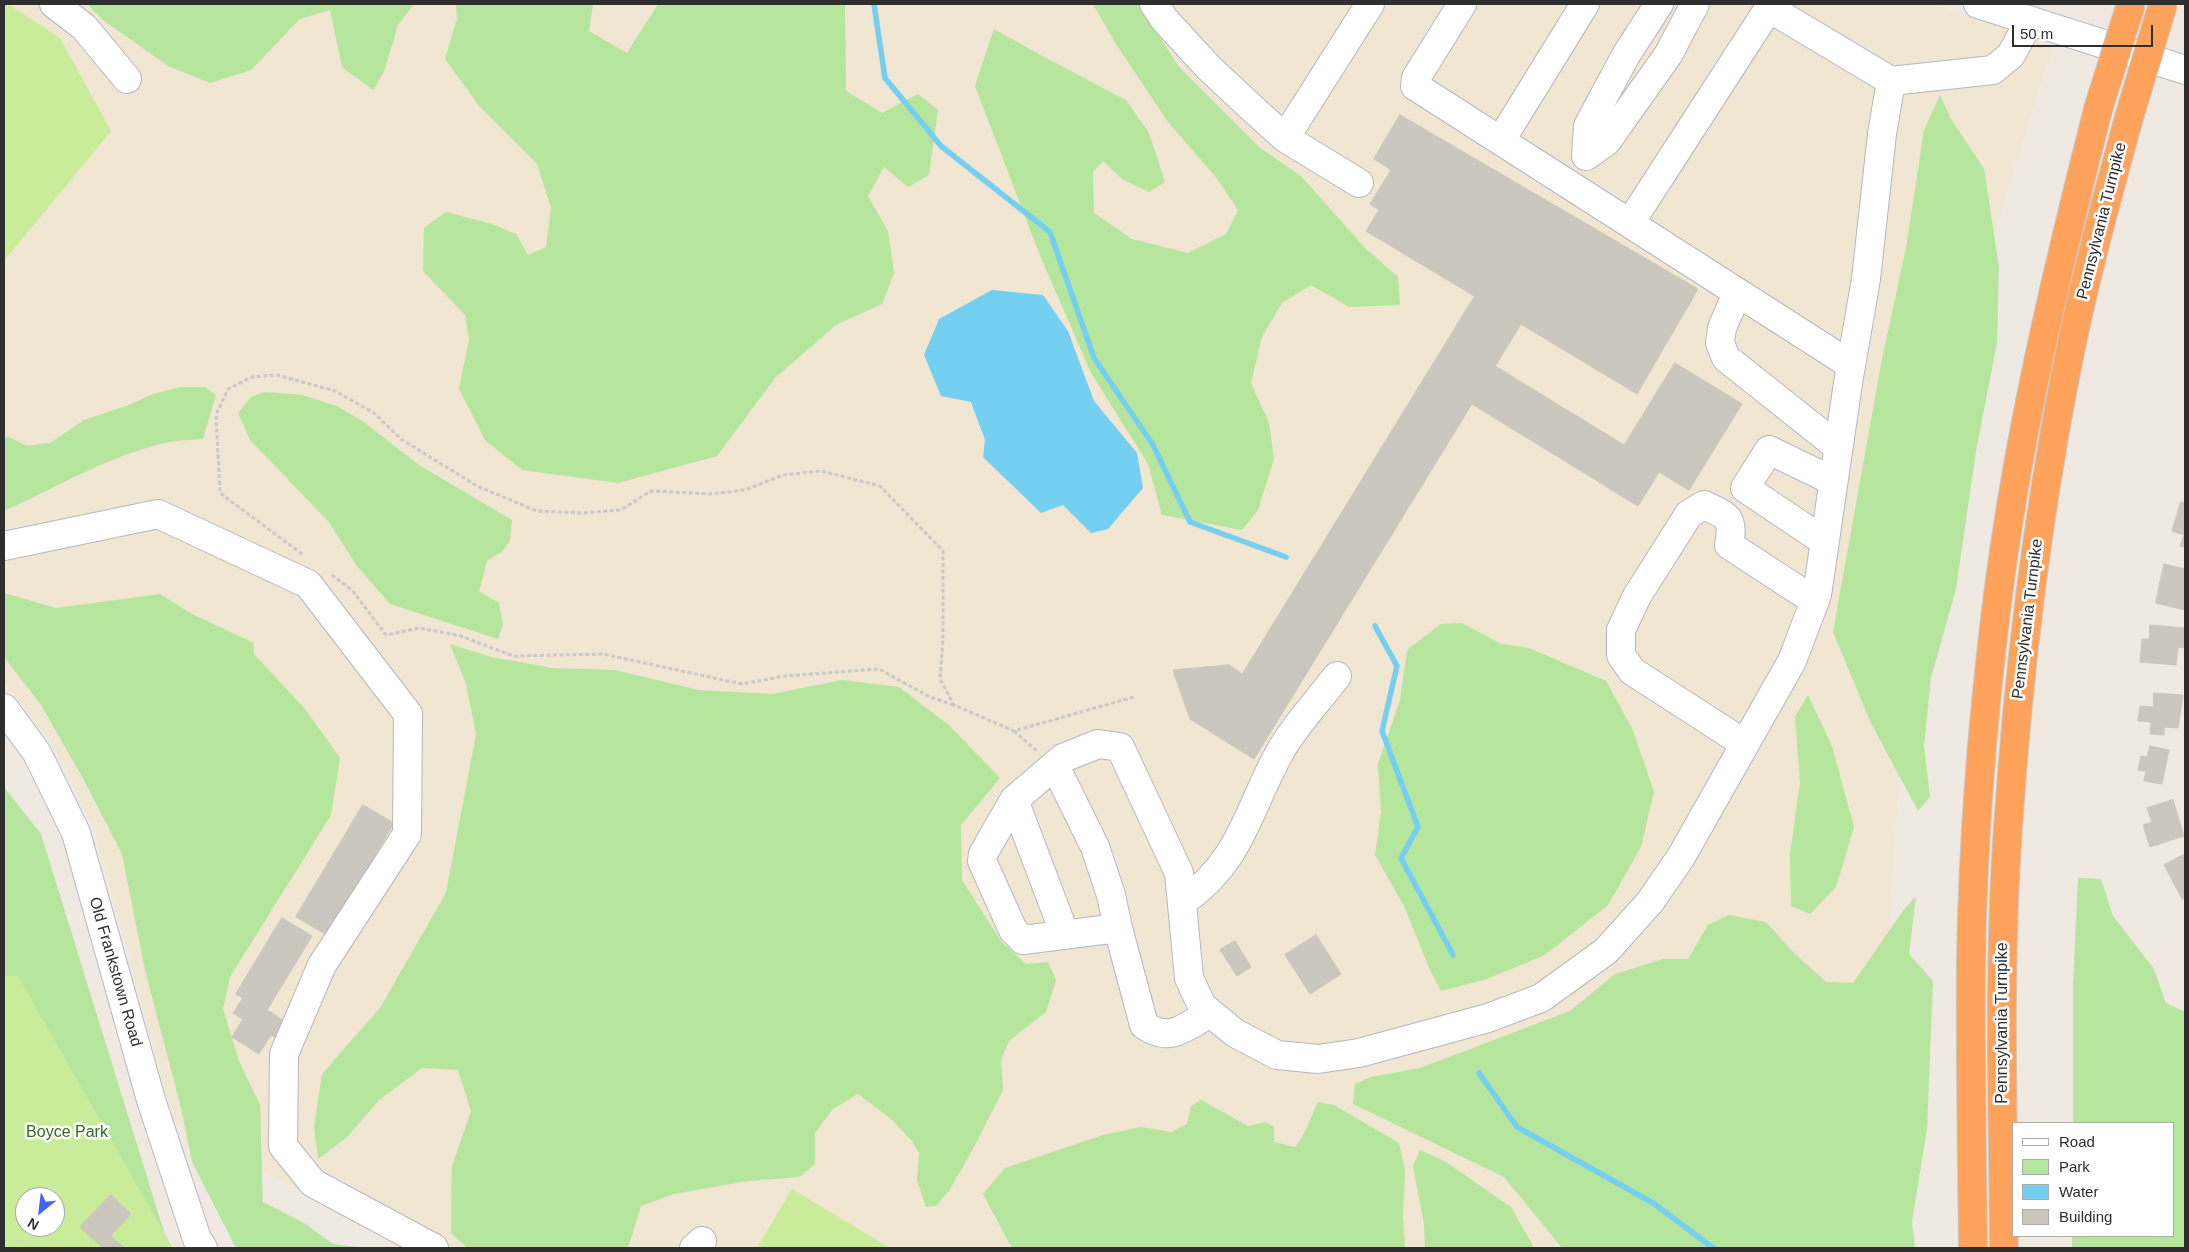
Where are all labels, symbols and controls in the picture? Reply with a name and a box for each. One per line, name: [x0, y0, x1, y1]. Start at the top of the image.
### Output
scale bar: [2014, 15, 2155, 47]
text: 50 m: [2020, 25, 2053, 42]
street label: Pennsylvania Turnpike: [2073, 140, 2131, 302]
street label: Pennsylvania Turnpike: [2009, 538, 2047, 700]
street label: Old Frankstown Road: [84, 895, 146, 1049]
street label: Pennsylvania Turnpike: [1993, 942, 2013, 1104]
legend: [2012, 1122, 2174, 1237]
park label: Boyce Park: [26, 1123, 108, 1143]
text: Road: [2059, 1133, 2095, 1150]
text: Park: [2059, 1158, 2090, 1175]
text: Water: [2059, 1183, 2098, 1200]
north arrow: [15, 1187, 65, 1237]
text: Building: [2059, 1208, 2112, 1225]
text: N: [25, 1215, 42, 1234]

